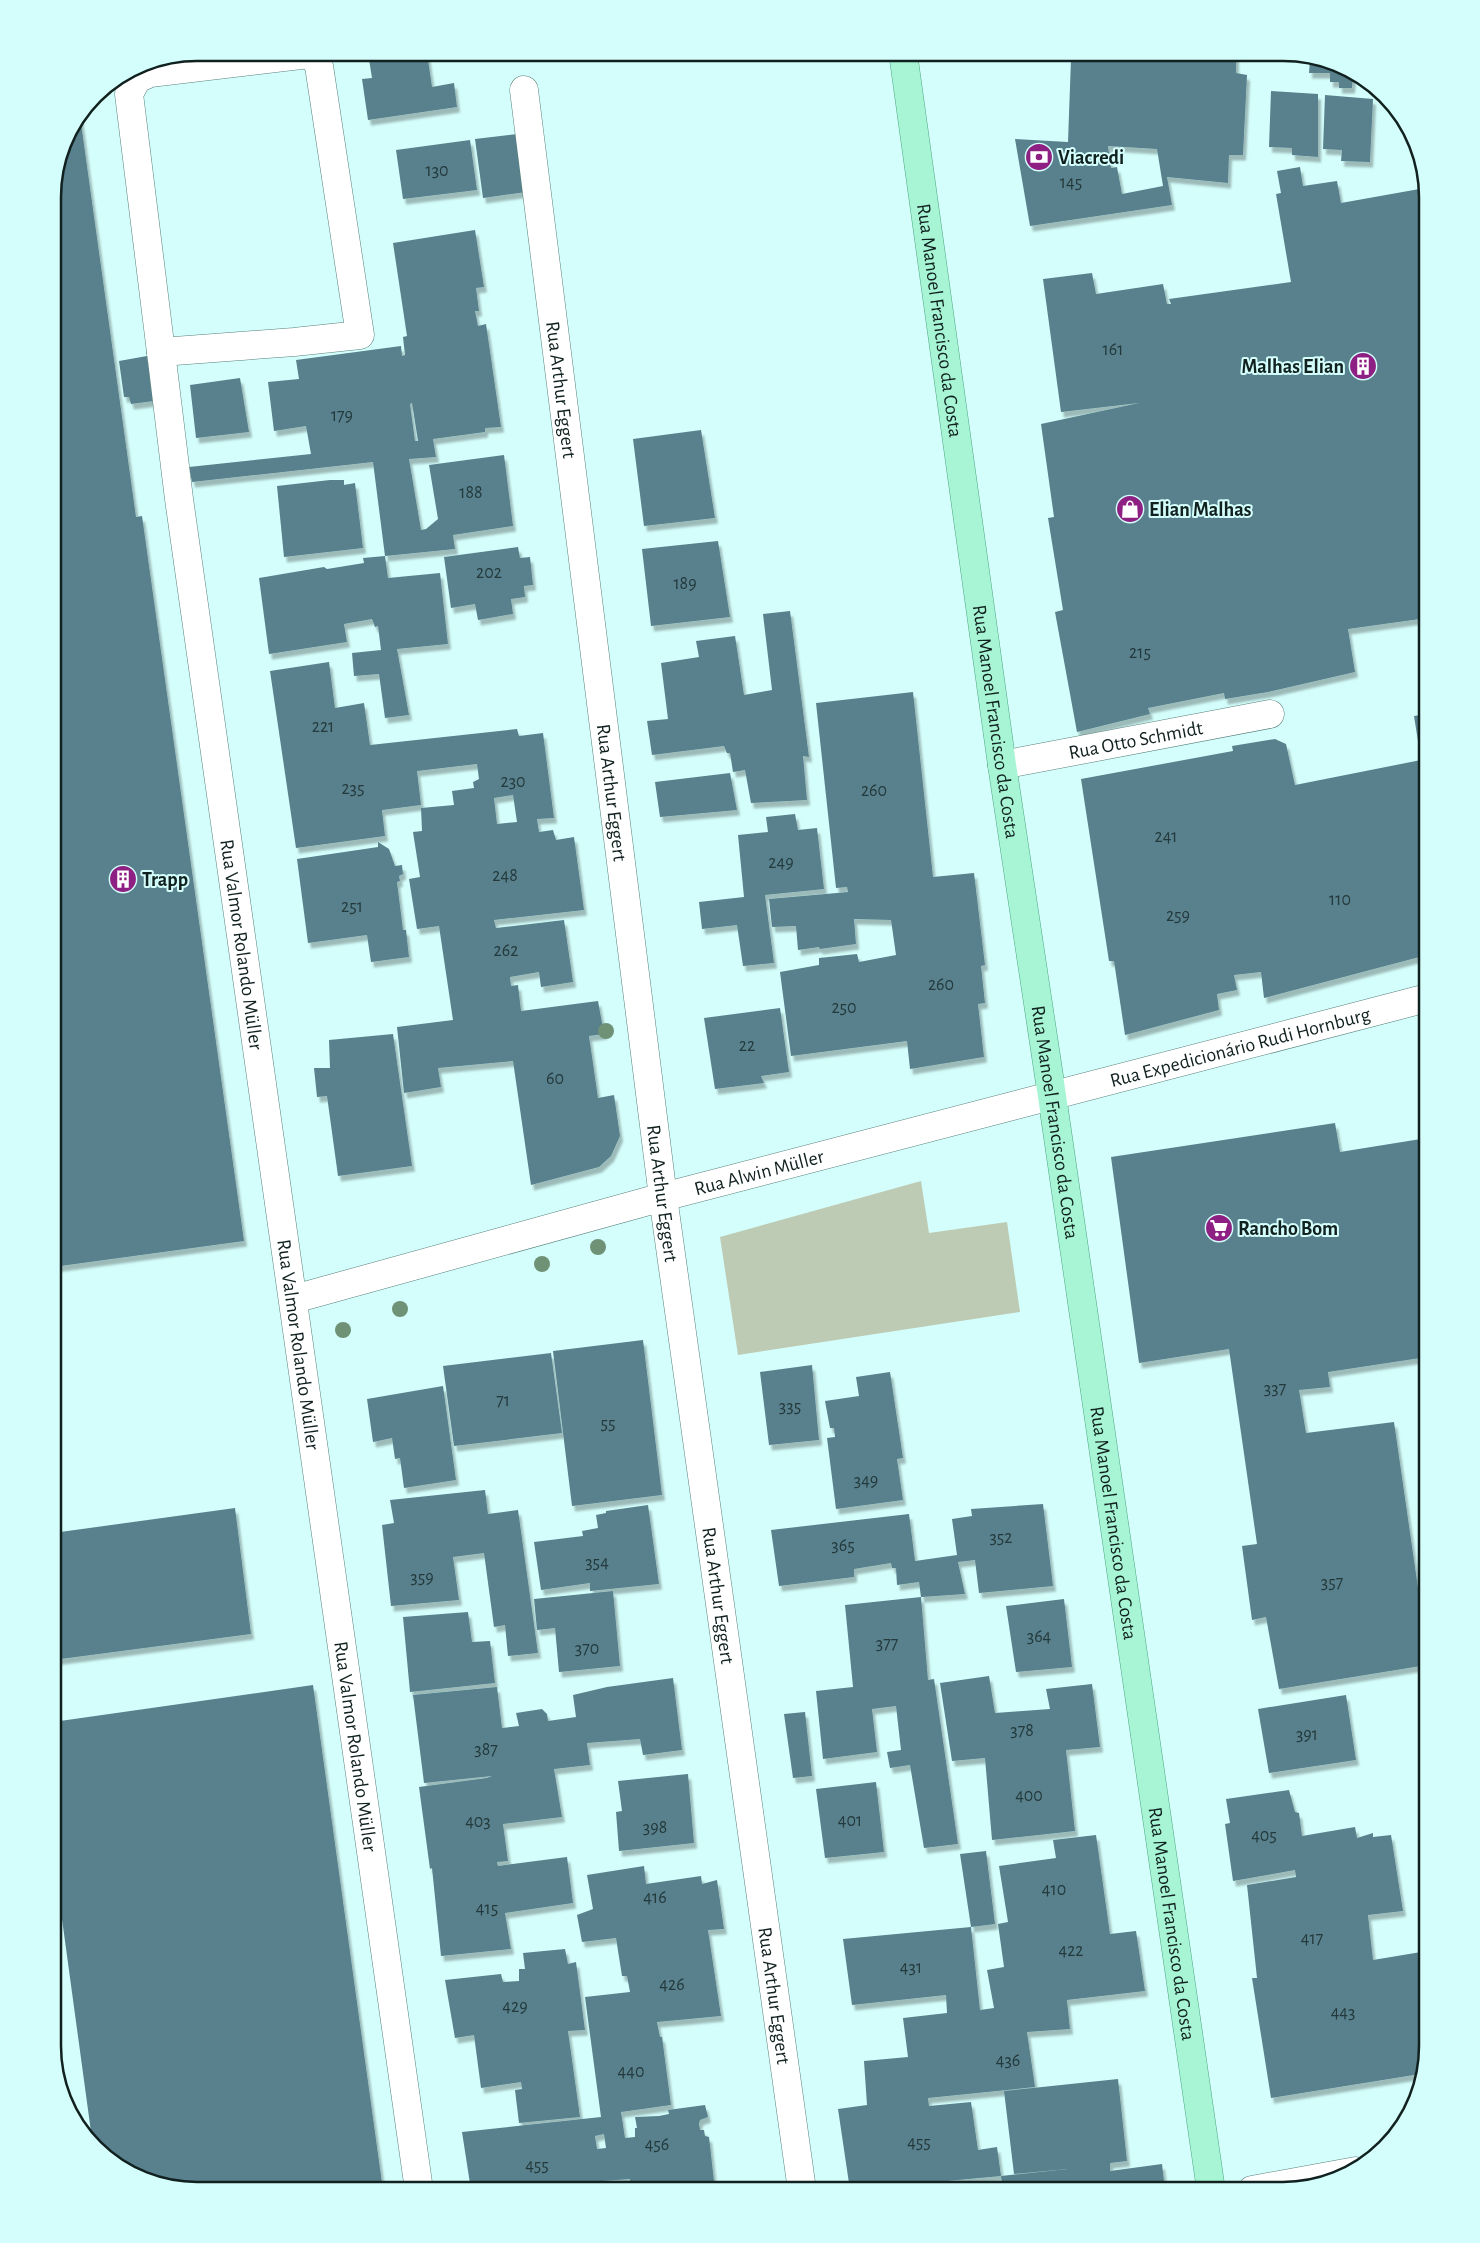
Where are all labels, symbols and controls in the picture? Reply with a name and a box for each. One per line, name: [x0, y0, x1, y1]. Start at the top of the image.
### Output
bank icon: Viacredi: [1024, 142, 1054, 172]
place label: Viacredi: [1058, 148, 1124, 168]
house number: 130: [425, 162, 449, 180]
house number: 145: [1060, 174, 1082, 192]
street label: Rua Manoel Francisco da Costa: [913, 202, 965, 439]
street label: Rua Arthur Eggert: [542, 320, 579, 460]
house number: 161: [1103, 341, 1123, 359]
building icon: Malhas Elian: [1348, 351, 1378, 381]
place label: Malhas Elian: [1241, 357, 1344, 377]
house number: 179: [331, 407, 353, 425]
house number: 188: [459, 484, 483, 502]
shop icon: Elian Malhas: [1115, 494, 1145, 524]
place label: Elian Malhas: [1149, 500, 1252, 520]
house number: 202: [476, 564, 502, 582]
house number: 189: [673, 575, 697, 593]
street label: Rua Manoel Francisco da Costa: [969, 603, 1022, 840]
house number: 215: [1129, 644, 1151, 662]
house number: 221: [312, 718, 334, 736]
street label: Rua Otto Schmidt: [1067, 718, 1205, 763]
street label: Rua Arthur Eggert: [593, 723, 630, 863]
house number: 230: [500, 773, 526, 791]
house number: 235: [341, 780, 365, 798]
house number: 260: [861, 782, 887, 800]
house number: 241: [1154, 828, 1178, 846]
street label: Rua Valmor Rolando Müller: [216, 838, 266, 1052]
house number: 249: [768, 854, 794, 872]
building icon: Trapp: [108, 864, 138, 894]
house number: 248: [492, 867, 518, 885]
place label: Trapp: [142, 870, 188, 890]
house number: 110: [1329, 891, 1351, 909]
house number: 251: [341, 898, 363, 916]
house number: 259: [1166, 907, 1190, 925]
house number: 262: [494, 942, 518, 960]
house number: 260: [928, 976, 954, 994]
house number: 250: [831, 999, 857, 1017]
street label: Rua Manoel Francisco da Costa: [1027, 1004, 1082, 1240]
street label: Rua Expedicionário Rudi Hornburg: [1108, 1004, 1373, 1091]
house number: 22: [739, 1037, 755, 1055]
house number: 60: [546, 1070, 564, 1088]
street label: Rua Arthur Eggert: [643, 1124, 681, 1264]
street label: Rua Alwin Müller: [692, 1146, 827, 1199]
supermarket icon: Rancho Bom: [1204, 1213, 1234, 1243]
place label: Rancho Bom: [1238, 1219, 1338, 1239]
street label: Rua Valmor Rolando Müller: [273, 1238, 323, 1452]
house number: 337: [1264, 1380, 1286, 1398]
house number: 71: [496, 1392, 510, 1410]
house number: 335: [779, 1398, 801, 1416]
street label: Rua Manoel Francisco da Costa: [1086, 1405, 1140, 1641]
house number: 55: [600, 1415, 616, 1433]
house number: 349: [854, 1472, 878, 1490]
street label: Rua Arthur Eggert: [698, 1526, 737, 1666]
house number: 352: [989, 1529, 1013, 1547]
house number: 365: [831, 1537, 855, 1555]
house number: 354: [585, 1554, 609, 1572]
house number: 359: [410, 1569, 434, 1587]
house number: 357: [1321, 1574, 1343, 1592]
house number: 364: [1027, 1628, 1052, 1646]
house number: 377: [876, 1635, 898, 1653]
street label: Rua Valmor Rolando Müller: [330, 1640, 380, 1854]
house number: 370: [575, 1640, 599, 1658]
house number: 378: [1010, 1722, 1034, 1740]
house number: 391: [1296, 1726, 1318, 1744]
house number: 387: [474, 1741, 498, 1759]
house number: 400: [1015, 1787, 1043, 1805]
street label: Rua Manoel Francisco da Costa: [1144, 1806, 1198, 2042]
house number: 401: [838, 1812, 862, 1830]
house number: 403: [465, 1813, 491, 1831]
house number: 398: [643, 1819, 667, 1837]
house number: 405: [1251, 1827, 1277, 1845]
house number: 410: [1042, 1881, 1066, 1899]
house number: 416: [643, 1889, 667, 1907]
house number: 415: [476, 1900, 498, 1918]
street label: Rua Arthur Eggert: [754, 1926, 793, 2066]
house number: 417: [1301, 1930, 1323, 1948]
house number: 422: [1058, 1942, 1084, 1960]
house number: 431: [900, 1959, 922, 1977]
house number: 426: [659, 1976, 685, 1994]
house number: 429: [502, 1998, 528, 2016]
house number: 443: [1331, 2004, 1355, 2022]
house number: 436: [996, 2052, 1020, 2070]
house number: 440: [618, 2063, 644, 2081]
house number: 455: [907, 2134, 931, 2152]
house number: 456: [645, 2136, 669, 2154]
house number: 455: [525, 2157, 549, 2175]

